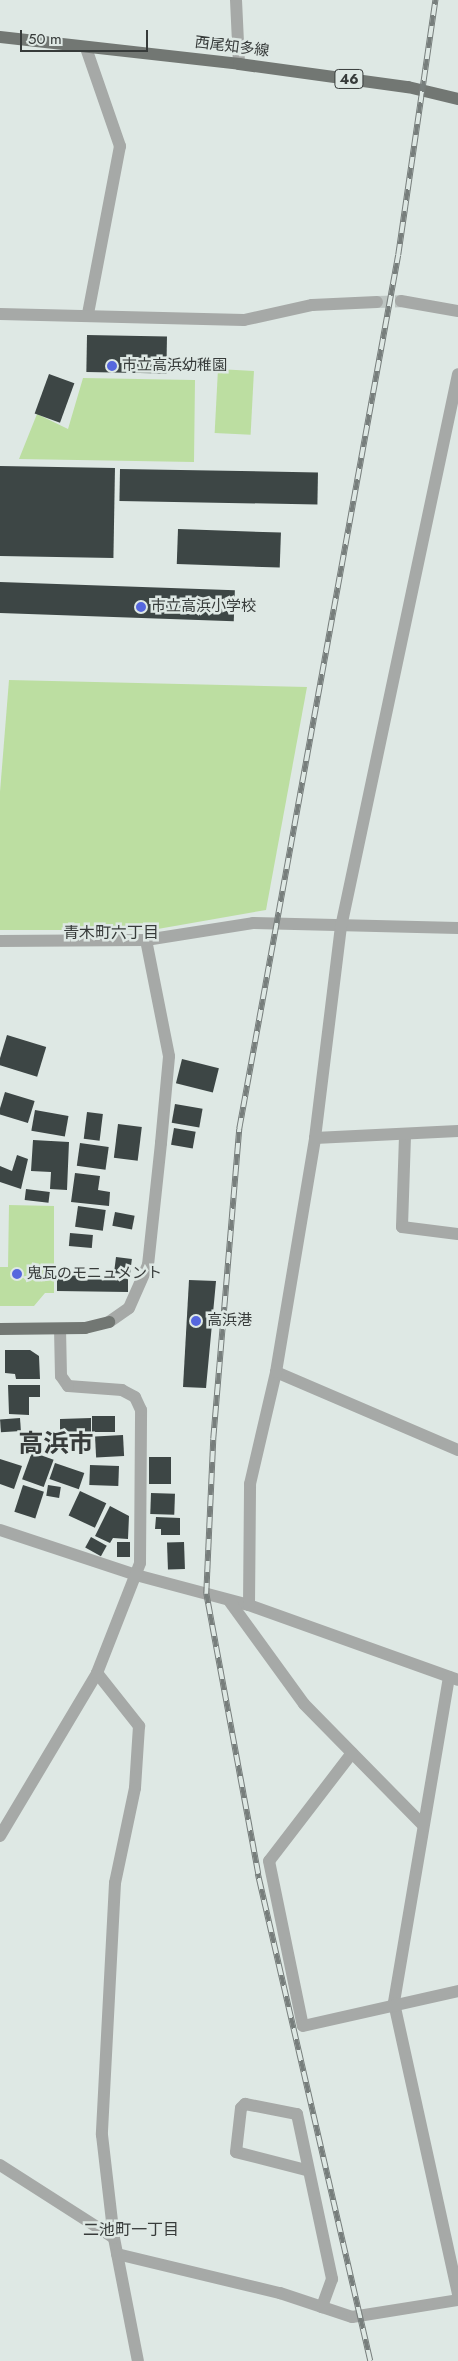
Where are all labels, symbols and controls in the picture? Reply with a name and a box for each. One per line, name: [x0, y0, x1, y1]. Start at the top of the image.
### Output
scale bar: [22, 20, 150, 52]
text: 50 m: [28, 28, 62, 50]
street label: 西尾知多線: [194, 33, 270, 61]
road number: 46: [334, 68, 364, 90]
place label: 市立高浜幼稚園: [122, 357, 227, 375]
marker: 市立高浜幼稚園: [106, 360, 118, 372]
place label: 市立高浜小学校: [151, 598, 256, 616]
marker: 市立高浜小学校: [135, 601, 147, 613]
district label: 青木町六丁目: [63, 923, 159, 943]
place label: 鬼瓦のモニュメント: [27, 1265, 162, 1283]
marker: 鬼瓦のモニュメント: [11, 1268, 23, 1280]
place label: 高浜港: [207, 1312, 252, 1330]
marker: 高浜港: [189, 1314, 203, 1328]
district label: 高浜市: [19, 1428, 93, 1458]
district label: 二池町一丁目: [83, 2220, 179, 2240]

